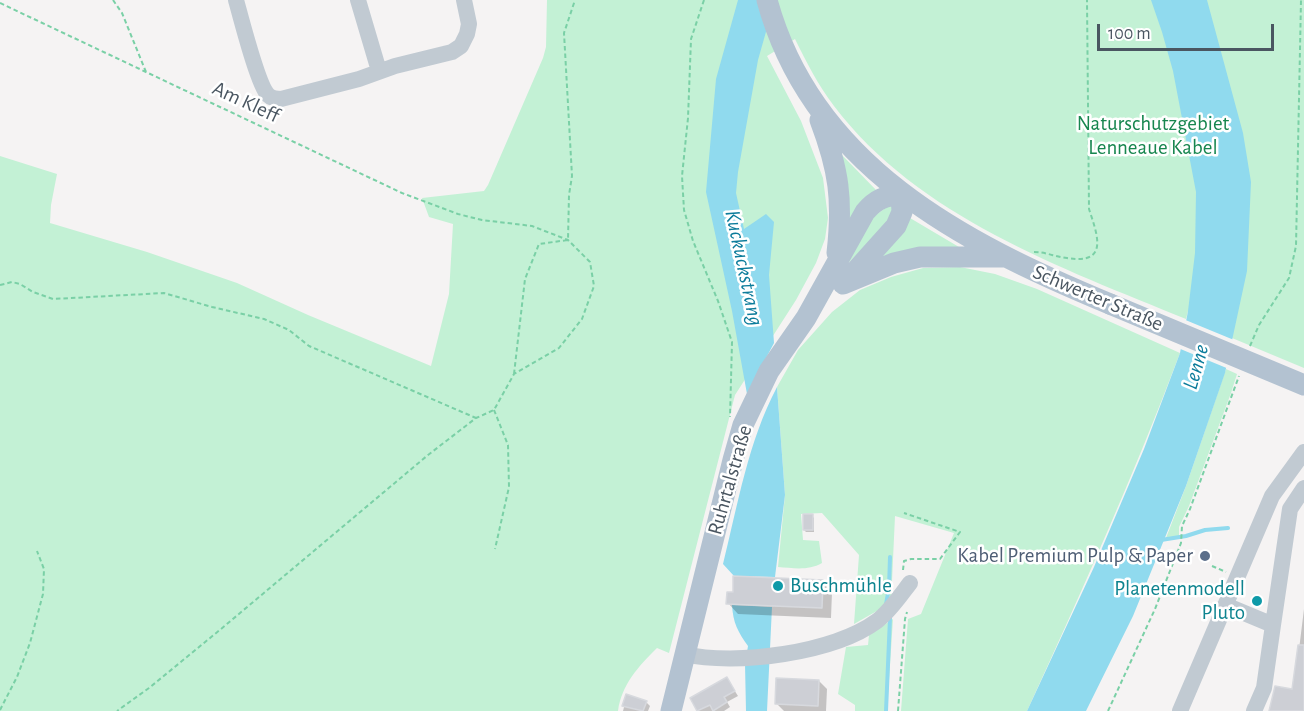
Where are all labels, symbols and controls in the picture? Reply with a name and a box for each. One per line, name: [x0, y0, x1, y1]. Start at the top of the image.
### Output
scale bar: [1100, 12, 1277, 50]
text: 100 m: [1108, 25, 1151, 43]
street label: Am Kleff: [208, 76, 284, 128]
park label: Naturschutzgebiet Lenneaue Kabel: [1077, 111, 1229, 161]
water label: Kuckuckstrang: [719, 208, 769, 328]
street label: Schwerter Straße: [1029, 259, 1167, 337]
water label: Lenne: [1177, 341, 1215, 393]
street label: Ruhrtalstraße: [702, 422, 758, 538]
place label: Kabel Premium Pulp & Paper: [957, 543, 1193, 569]
marker: Kabel Premium Pulp & Paper: [1198, 549, 1212, 563]
place label: Buschmühle: [790, 573, 892, 599]
place label: Planetenmodell Pluto: [1114, 576, 1245, 626]
marker: Buschmühle: [771, 579, 785, 593]
marker: Planetenmodell Pluto: [1250, 594, 1264, 608]

